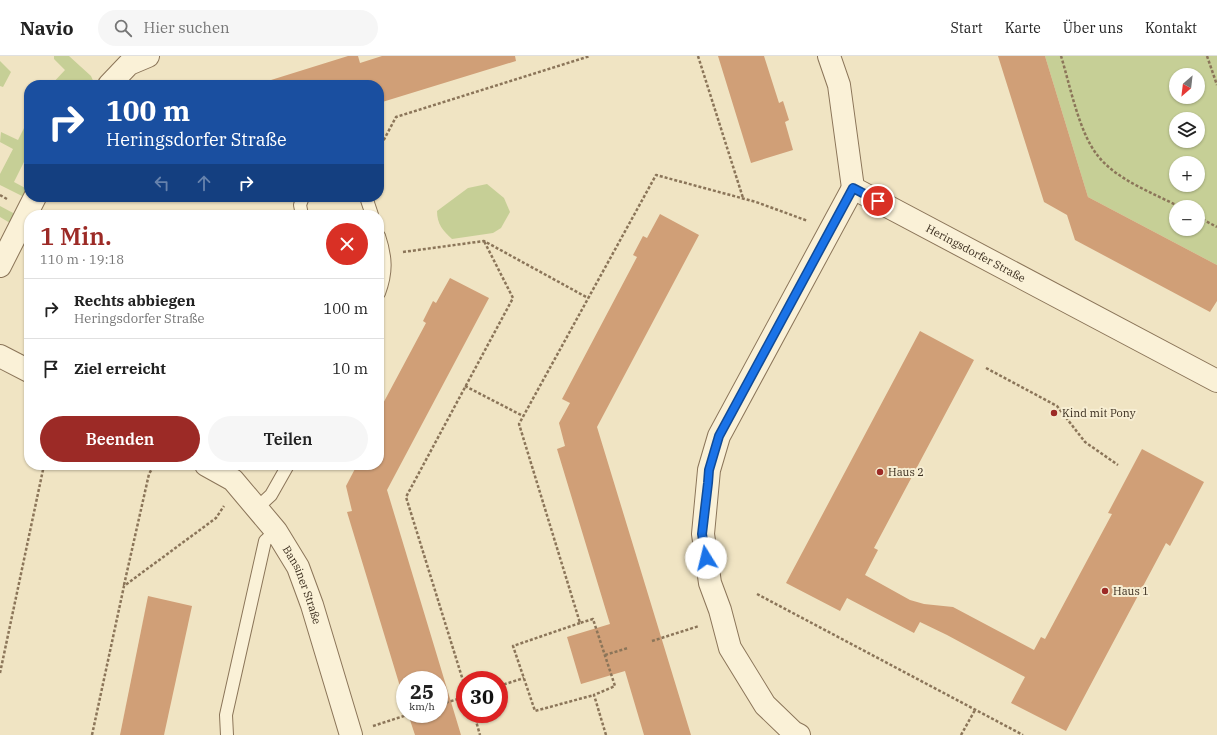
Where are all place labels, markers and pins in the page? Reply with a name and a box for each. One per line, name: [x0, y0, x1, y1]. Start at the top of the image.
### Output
pin: [861, 184, 895, 218]
place label: Kind mit Pony: [1062, 406, 1136, 420]
marker: Kind mit Pony: [1049, 408, 1059, 418]
place label: Haus 2: [888, 465, 924, 479]
marker: Haus 2: [875, 467, 885, 477]
place label: Haus 1: [1113, 584, 1149, 598]
marker: Haus 1: [1100, 586, 1110, 596]

